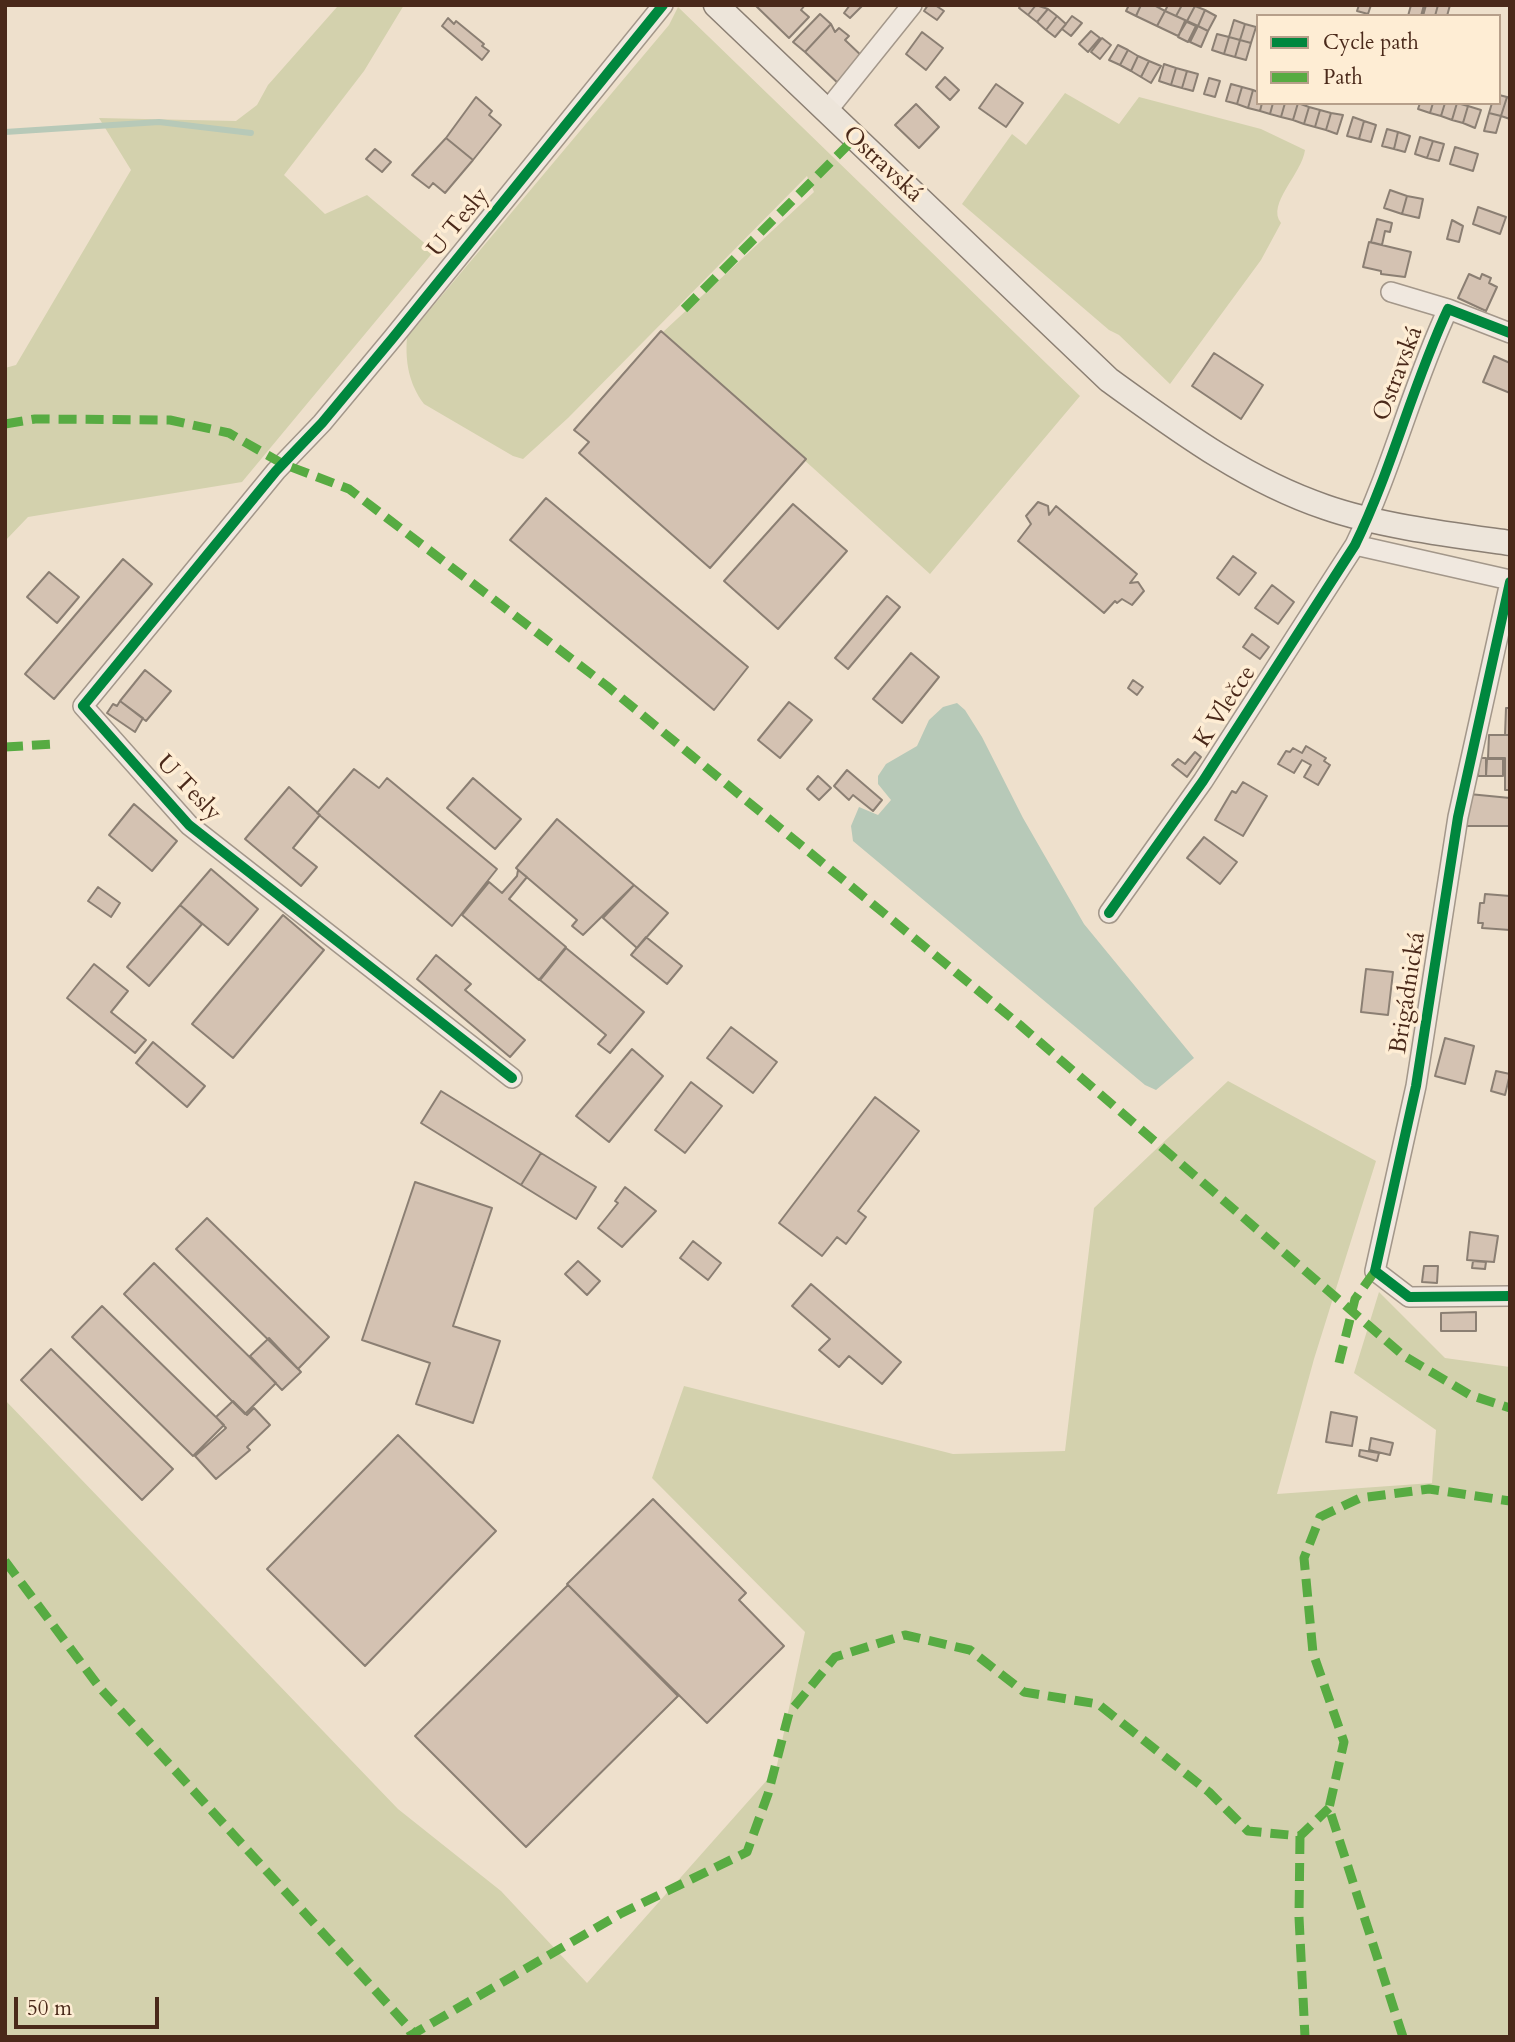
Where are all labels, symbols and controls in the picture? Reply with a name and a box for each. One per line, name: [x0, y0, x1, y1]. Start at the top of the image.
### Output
legend: [1256, 14, 1501, 105]
text: Cycle path: [1323, 28, 1419, 57]
text: Path: [1323, 63, 1363, 92]
street label: Ostravská: [836, 121, 928, 209]
street label: U Tesly: [422, 182, 496, 264]
street label: Ostravská: [1368, 323, 1430, 425]
street label: K Vlečce: [1189, 661, 1263, 753]
street label: U Tesly: [149, 750, 227, 828]
street label: Brigádnická: [1385, 930, 1433, 1056]
scale bar: [18, 1982, 163, 2026]
text: 50 m: [27, 1994, 72, 2023]

